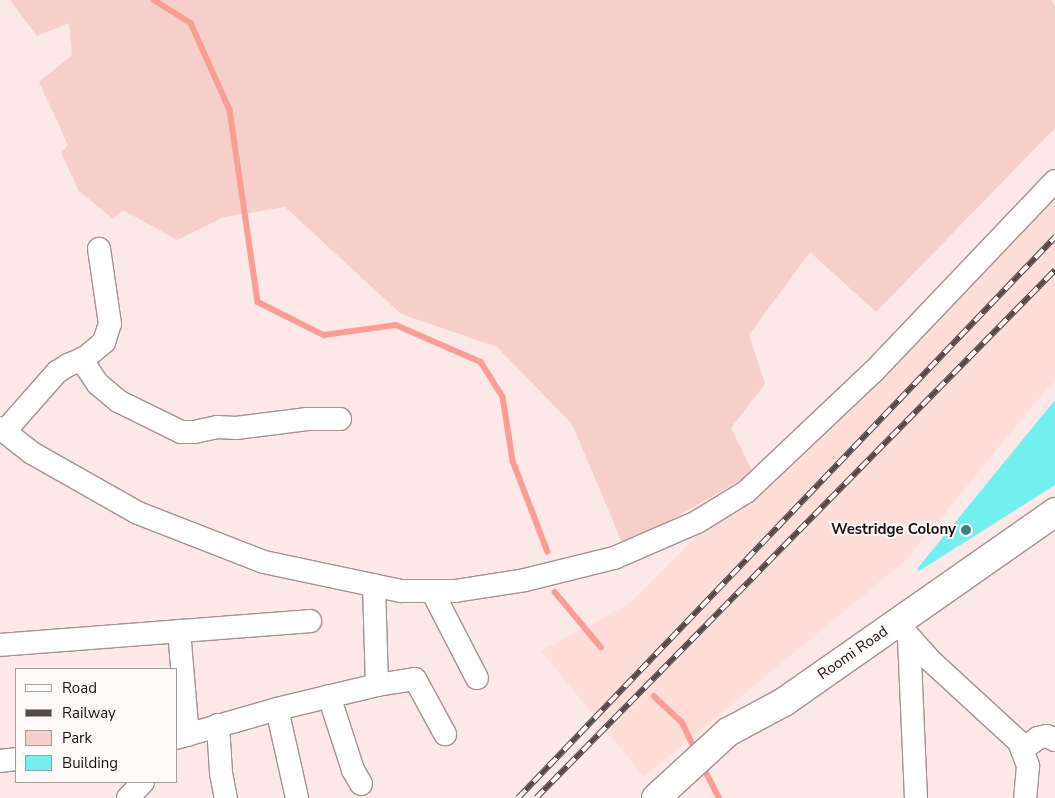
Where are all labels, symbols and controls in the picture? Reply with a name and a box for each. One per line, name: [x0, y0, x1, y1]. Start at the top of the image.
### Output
place label: Westridge Colony: [831, 521, 956, 539]
marker: Westridge Colony: [960, 524, 972, 536]
street label: Roomi Road: [814, 622, 892, 684]
legend: [15, 668, 178, 783]
text: Road: [62, 678, 97, 698]
text: Railway: [62, 703, 116, 723]
text: Park: [62, 728, 92, 748]
text: Building: [62, 753, 118, 773]

